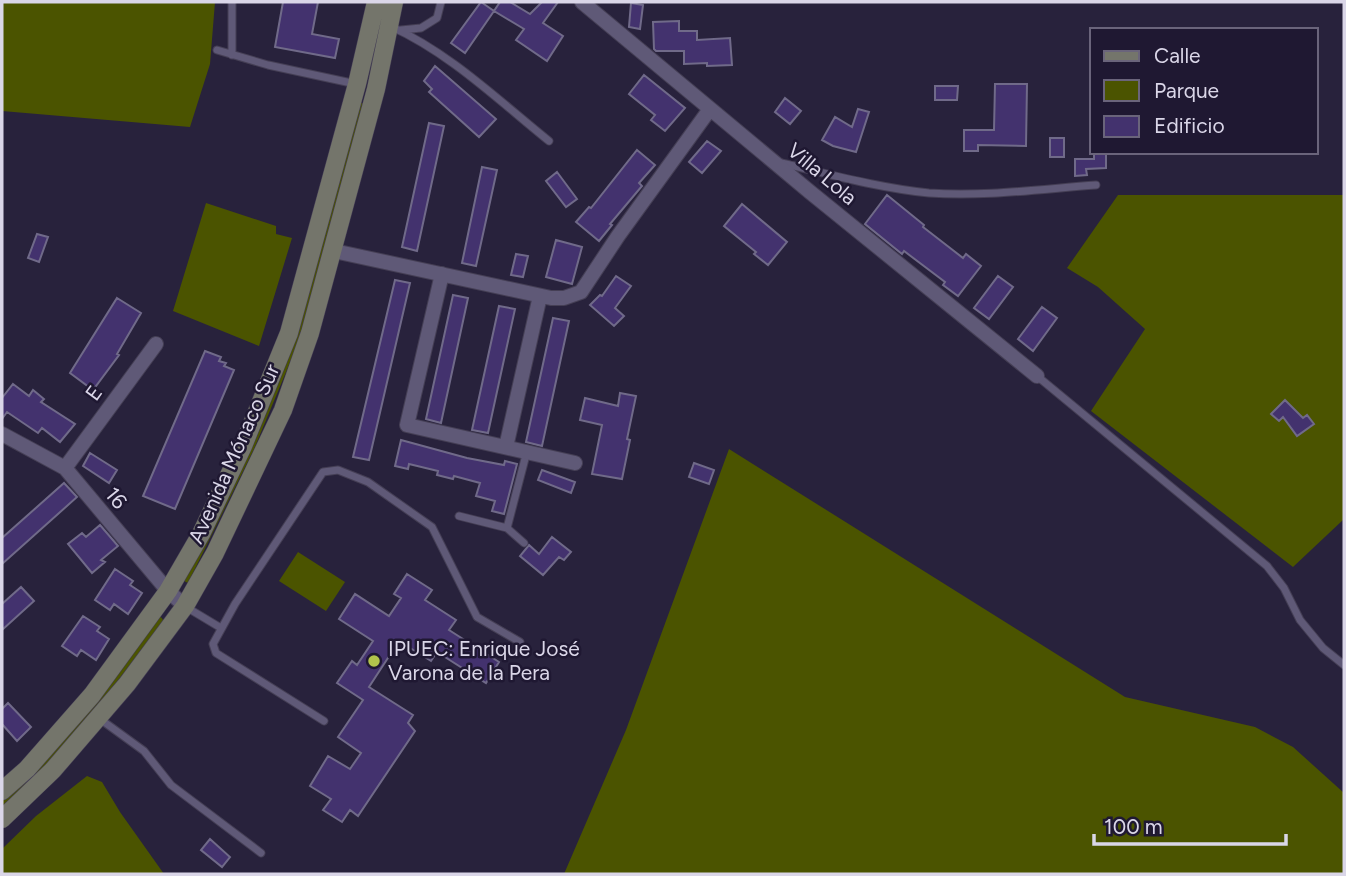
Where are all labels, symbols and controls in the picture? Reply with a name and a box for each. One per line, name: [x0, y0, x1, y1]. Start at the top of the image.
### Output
legend: [1090, 28, 1318, 154]
text: Calle: [1154, 43, 1201, 68]
text: Parque: [1154, 78, 1219, 103]
text: Edificio: [1154, 113, 1225, 138]
street label: Villa Lola: [782, 137, 862, 210]
street label: Avenida Mónaco Sur: [183, 360, 284, 547]
street label: E: [80, 380, 107, 405]
street label: 16: [100, 482, 133, 514]
place label: IPUEC: Enrique José Varona de la Pera: [388, 636, 580, 685]
marker: IPUEC: Enrique José Varona de la Pera: [366, 653, 382, 669]
scale bar: [1094, 802, 1286, 846]
text: 100 m: [1104, 814, 1163, 839]

